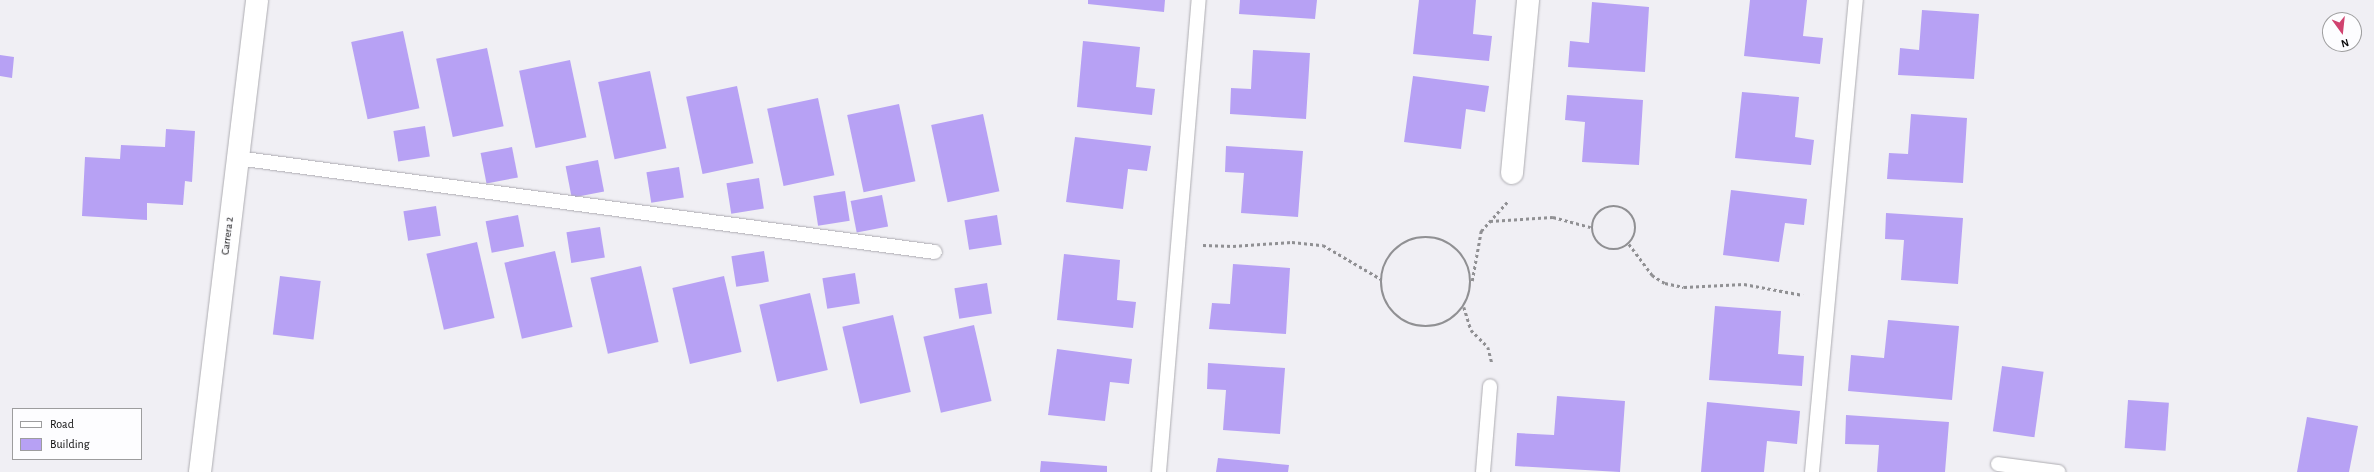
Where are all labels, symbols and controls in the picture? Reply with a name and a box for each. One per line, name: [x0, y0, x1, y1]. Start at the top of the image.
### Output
north arrow: [2322, 12, 2362, 52]
text: N: [2340, 37, 2350, 49]
street label: Carrera 2: [219, 216, 237, 256]
legend: [12, 408, 142, 460]
text: Road: [50, 418, 74, 430]
text: Building: [50, 438, 90, 450]

